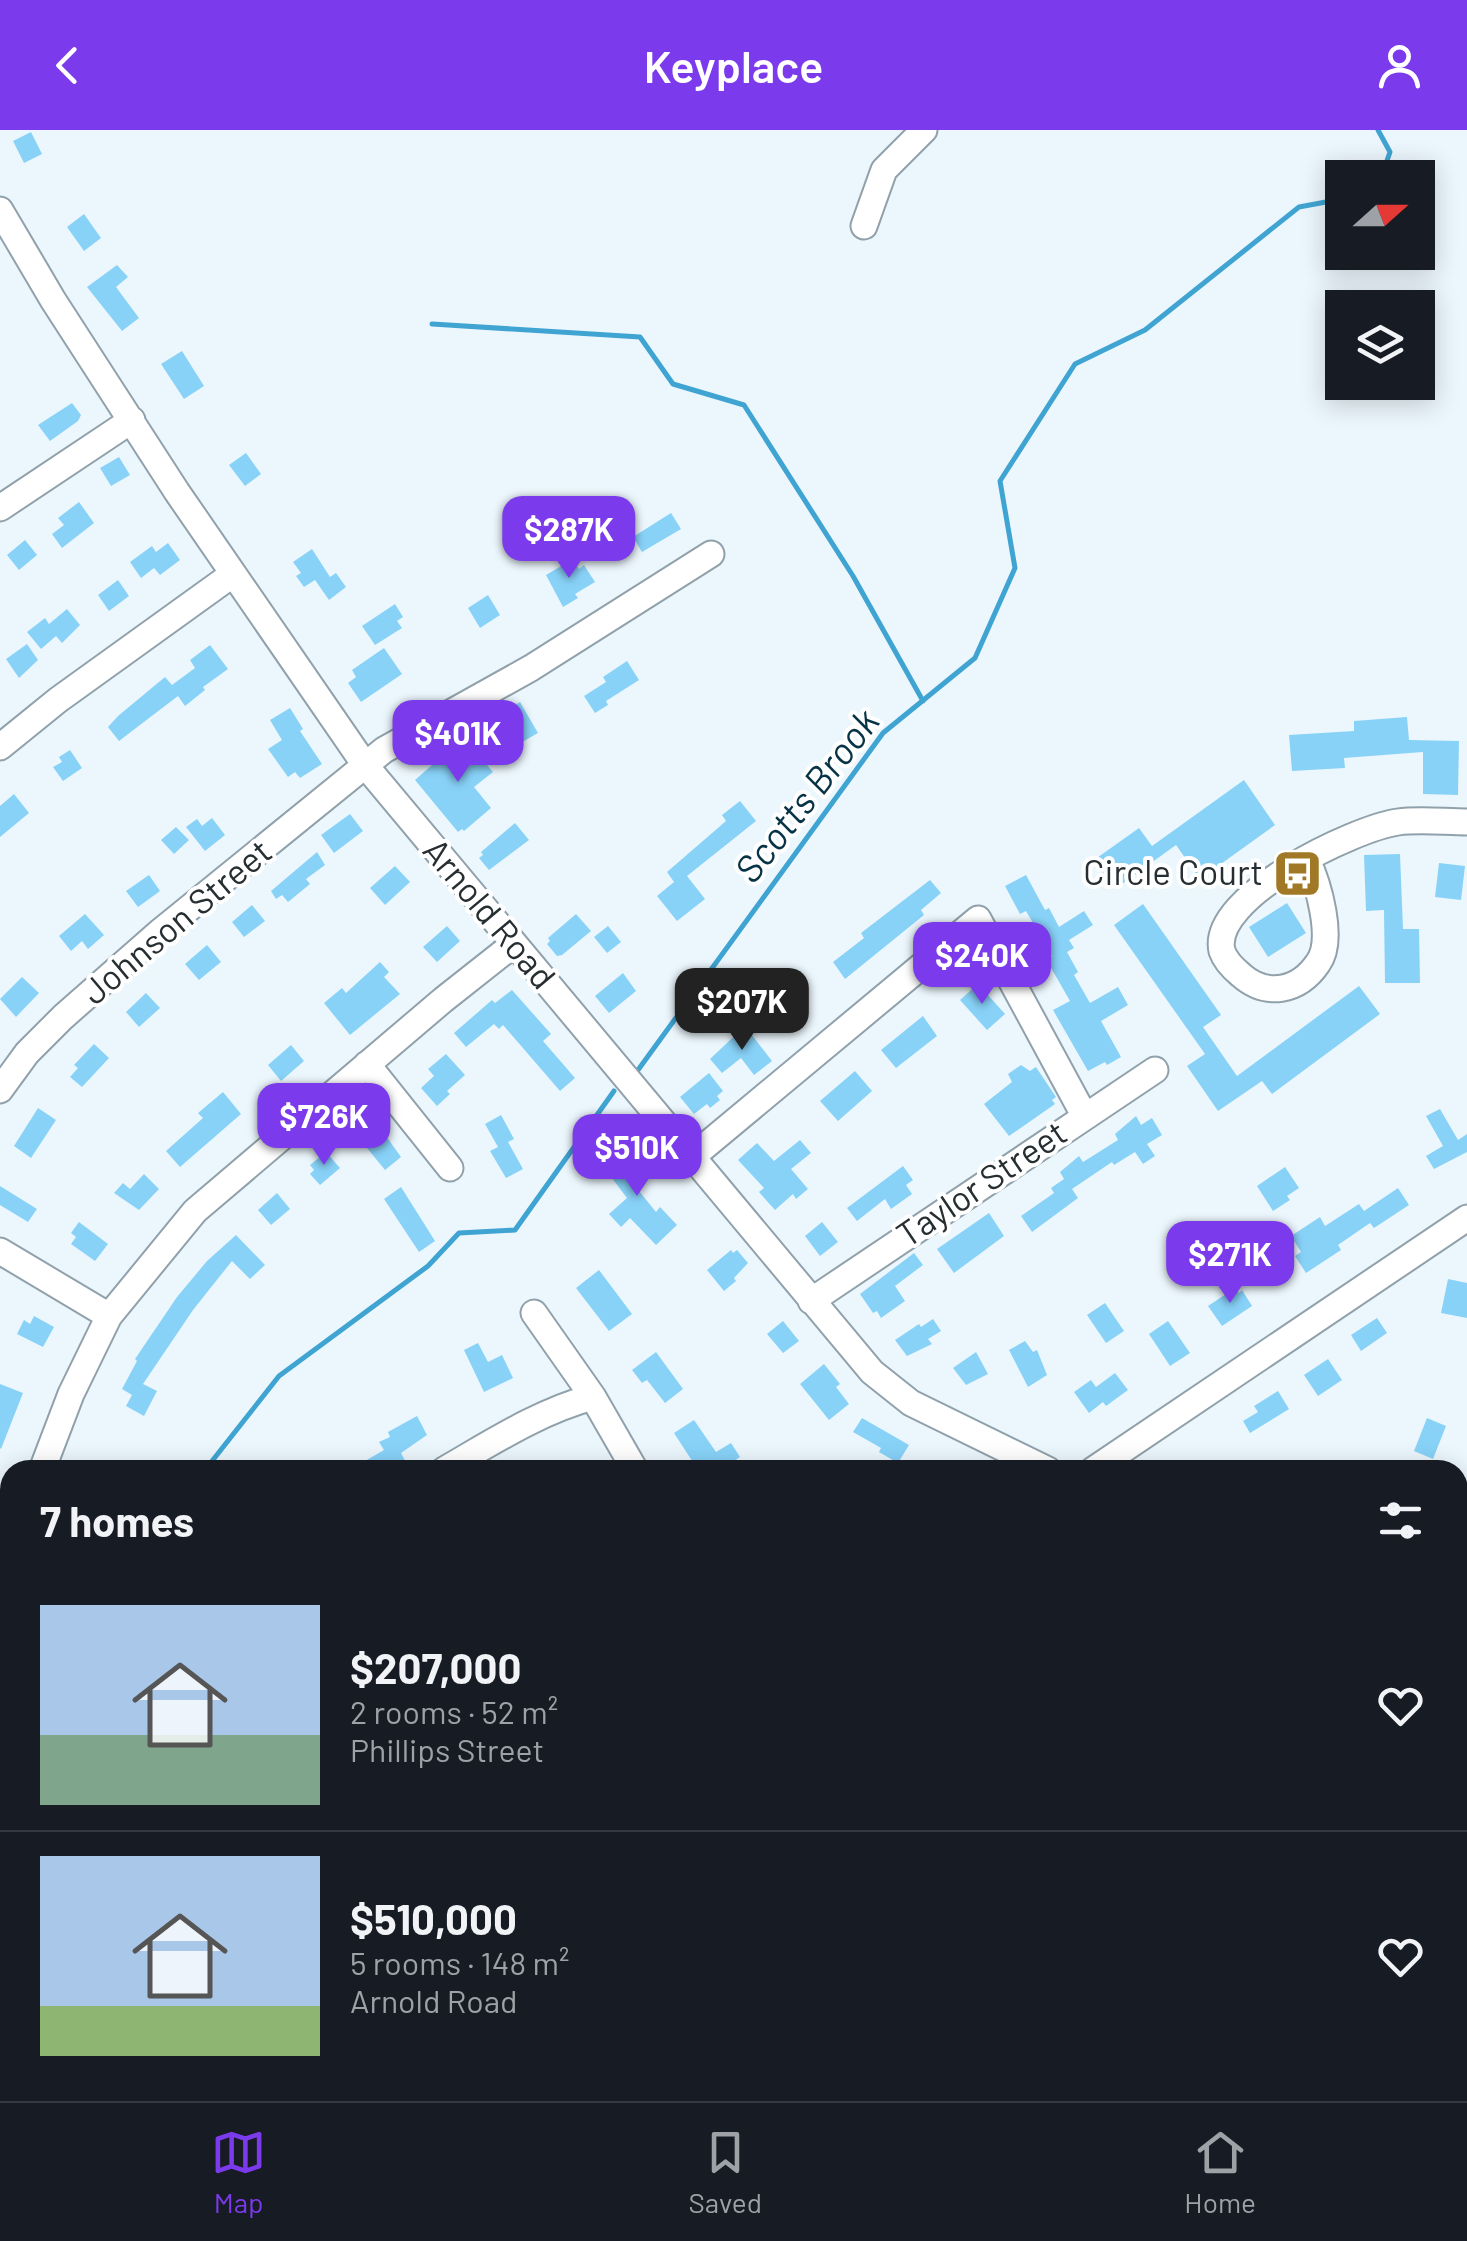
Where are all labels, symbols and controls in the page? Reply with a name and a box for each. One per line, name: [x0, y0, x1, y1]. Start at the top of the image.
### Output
icon: back: [40, 38, 95, 93]
text: Keyplace: [644, 38, 823, 92]
icon: person: [1372, 38, 1427, 93]
north arrow: [1325, 160, 1435, 270]
map controls: [1325, 160, 1435, 400]
button: layers: [1325, 290, 1435, 400]
pin: $287K: [499, 496, 639, 581]
text: $287K: [524, 509, 614, 547]
water label: Scotts Brook: [723, 698, 888, 891]
pin: $401K: [388, 700, 528, 785]
text: $401K: [415, 713, 501, 751]
street label: Johnson Street: [72, 829, 279, 1012]
street label: Arnold Road: [416, 829, 566, 996]
bus stop icon: Circle Court: [1272, 847, 1324, 899]
place label: Circle Court: [1083, 850, 1263, 892]
pin: $240K: [912, 922, 1052, 1007]
text: $240K: [935, 935, 1029, 973]
pin: $207K: [672, 968, 812, 1053]
text: $207K: [697, 981, 787, 1019]
pin: $726K: [254, 1083, 394, 1168]
text: $726K: [279, 1096, 369, 1134]
street label: Taylor Street: [888, 1110, 1074, 1254]
pin: $510K: [567, 1114, 707, 1199]
text: $510K: [595, 1127, 679, 1165]
pin: $271K: [1160, 1221, 1300, 1306]
text: $271K: [1188, 1234, 1272, 1272]
icon: filters: [1373, 1493, 1428, 1548]
text: 7 homes: [40, 1495, 194, 1545]
text: $207,000: [350, 1642, 521, 1692]
icon: home: [120, 1645, 240, 1765]
icon: heart: [1373, 1678, 1428, 1733]
text: 2 rooms · 52 m²: [350, 1692, 558, 1730]
text: Phillips Street: [350, 1730, 544, 1768]
text: $510,000: [350, 1893, 517, 1943]
icon: home: [120, 1896, 240, 2016]
icon: heart: [1373, 1929, 1428, 1984]
text: 5 rooms · 148 m²: [350, 1943, 569, 1981]
text: Arnold Road: [350, 1981, 518, 2019]
tab: Map: [211, 2125, 266, 2219]
tab: Saved: [689, 2125, 762, 2219]
tab: Home: [1184, 2125, 1256, 2219]

